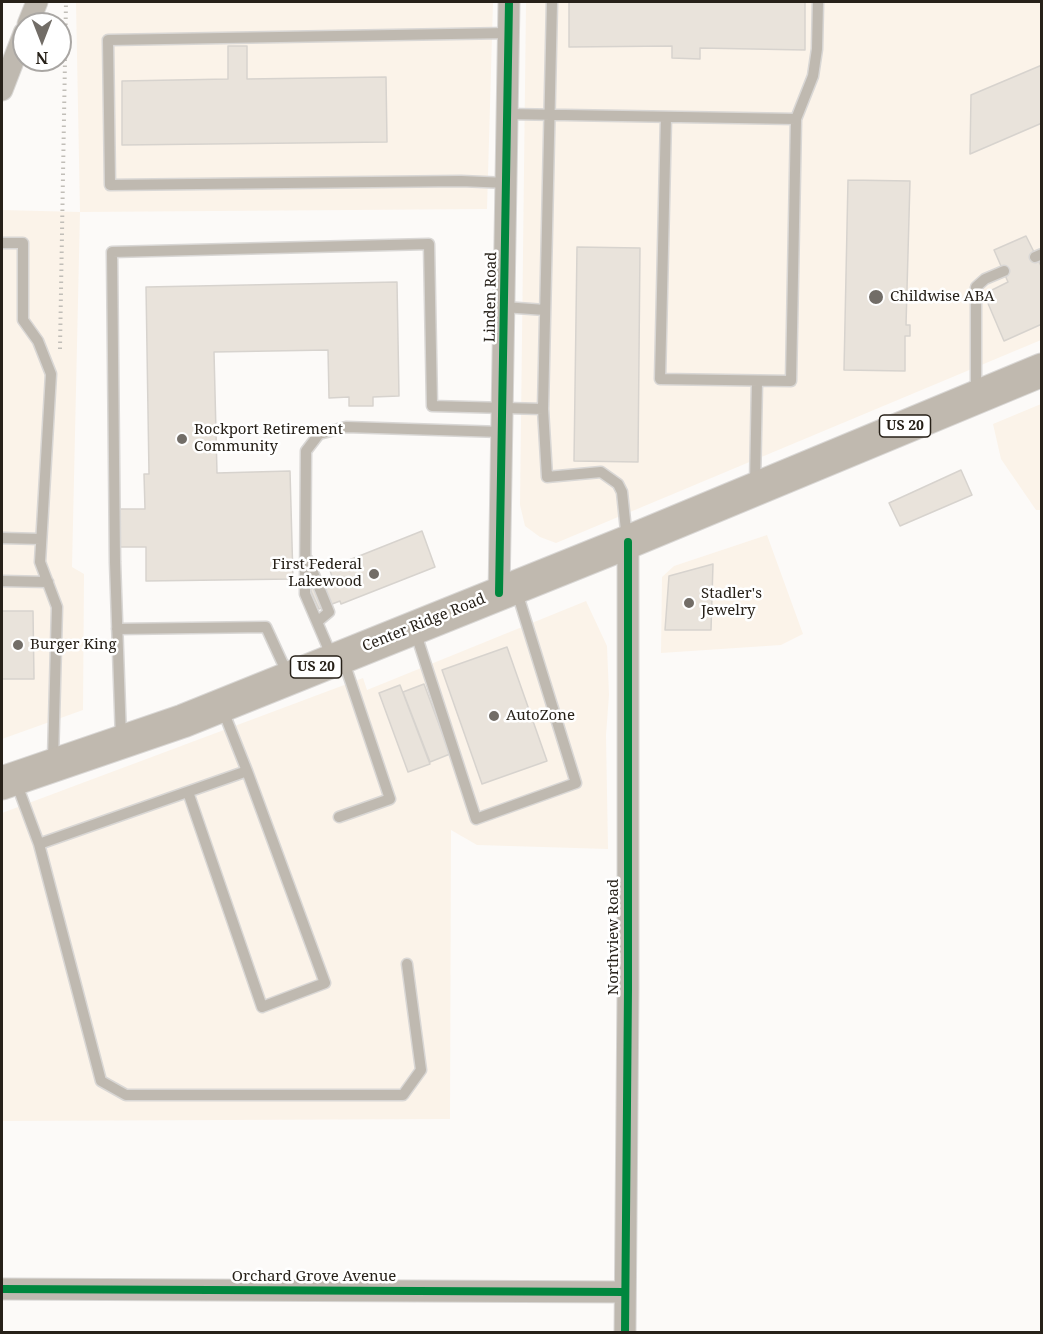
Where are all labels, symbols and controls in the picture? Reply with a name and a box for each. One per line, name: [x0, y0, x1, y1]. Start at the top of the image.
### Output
north arrow: [12, 12, 72, 72]
text: N: [36, 47, 48, 69]
street label: Linden Road: [481, 251, 501, 343]
marker: Childwise ABA: [867, 288, 885, 306]
place label: Childwise ABA: [890, 288, 994, 306]
road number: US 20: [880, 415, 930, 437]
place label: Rockport Retirement Community: [194, 421, 343, 456]
marker: Rockport Retirement Community: [175, 432, 189, 446]
place label: First Federal Lakewood: [272, 556, 362, 591]
marker: First Federal Lakewood: [367, 567, 381, 581]
place label: Stadler's Jewelry: [701, 585, 762, 620]
street label: Center Ridge Road: [360, 590, 488, 656]
marker: Stadler's Jewelry: [682, 596, 696, 610]
place label: Burger King: [30, 636, 117, 654]
marker: Burger King: [11, 638, 25, 652]
road number: US 20: [290, 656, 342, 678]
place label: AutoZone: [506, 707, 575, 725]
marker: AutoZone: [487, 709, 501, 723]
street label: Northview Road: [605, 879, 623, 995]
street label: Orchard Grove Avenue: [232, 1268, 396, 1286]

